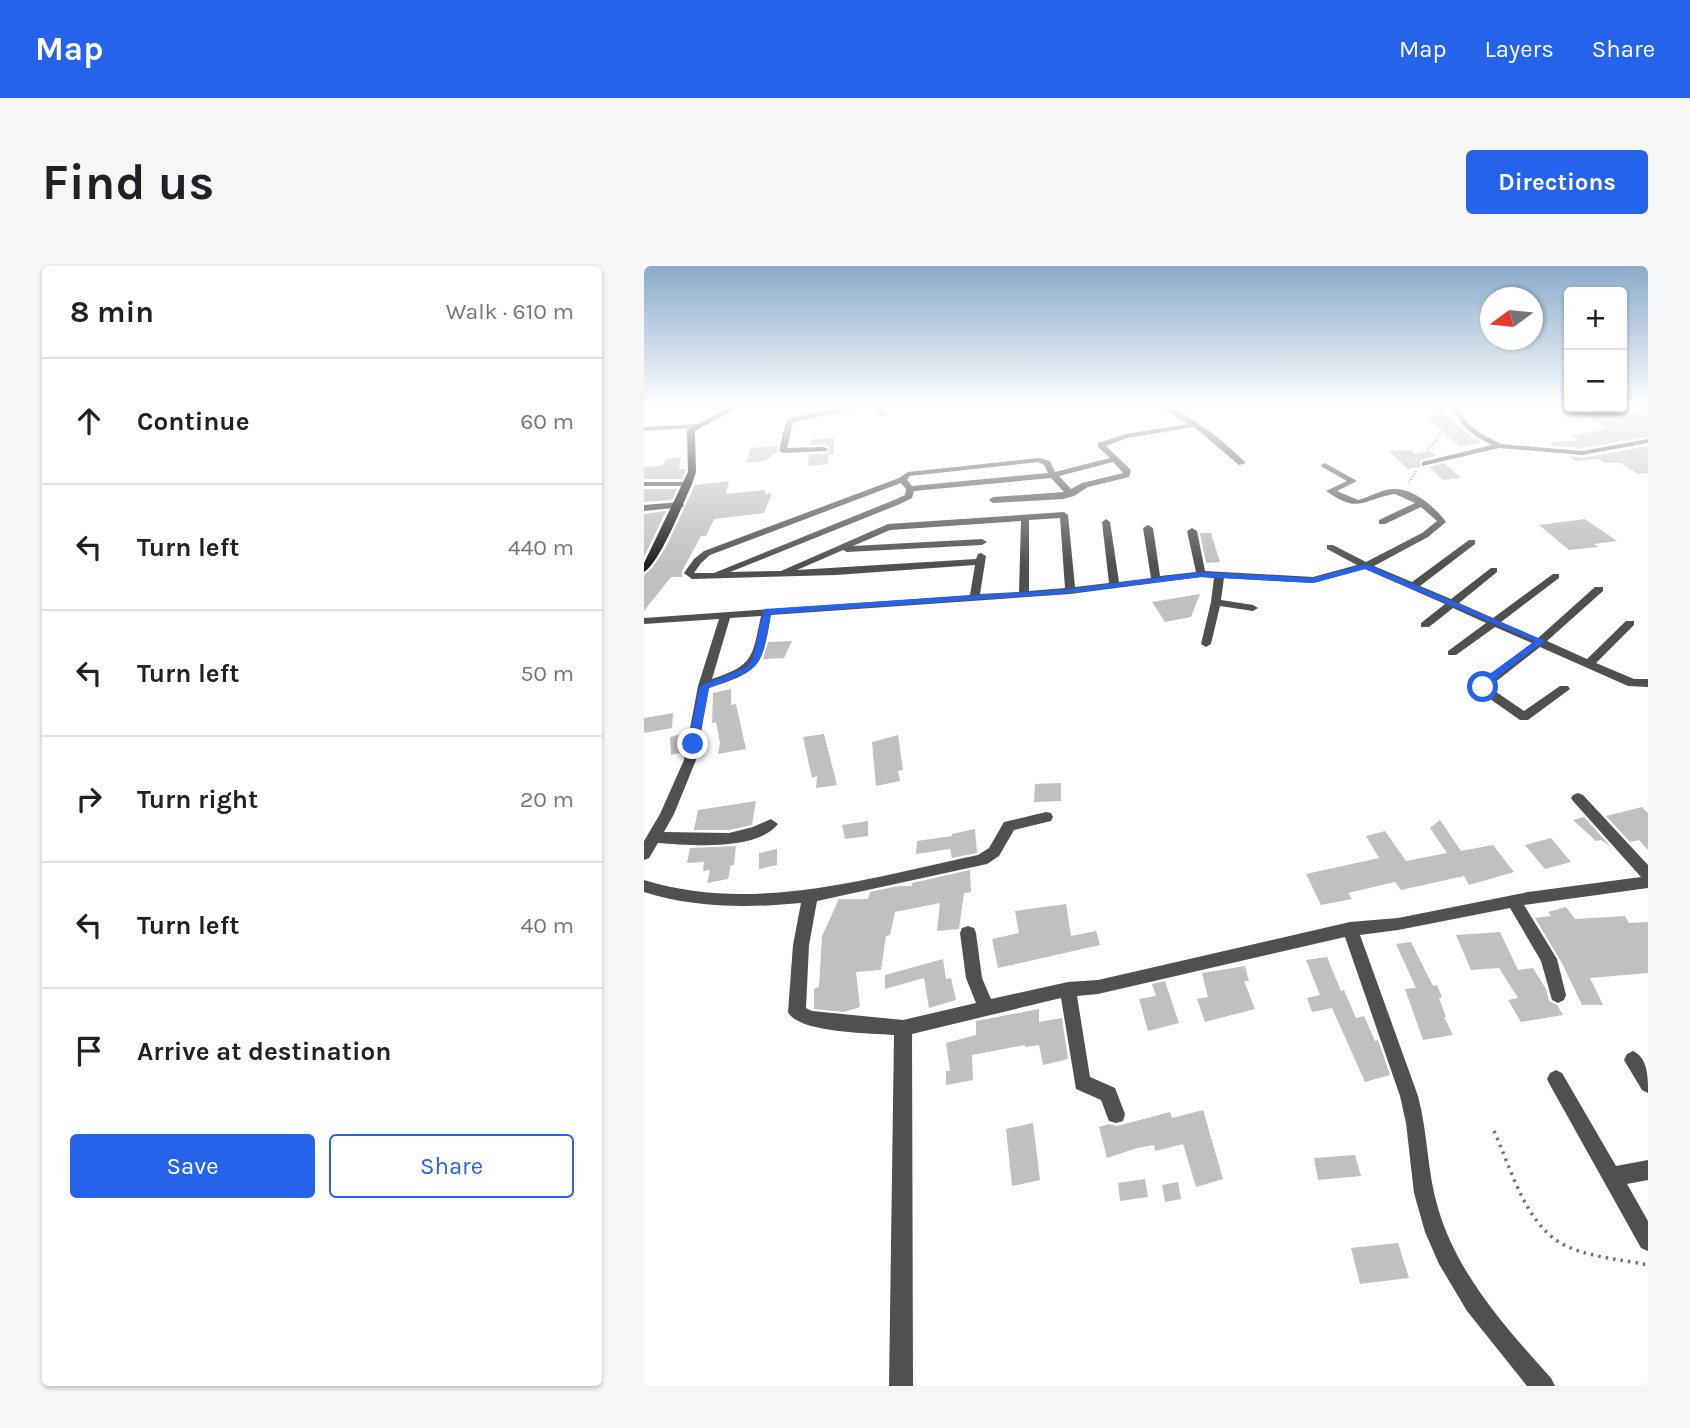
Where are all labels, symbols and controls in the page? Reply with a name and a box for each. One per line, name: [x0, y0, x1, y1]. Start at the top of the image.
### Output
text: Map: [35, 30, 103, 68]
text: Map: [1399, 35, 1447, 63]
text: Layers: [1485, 35, 1554, 63]
text: Share: [1592, 35, 1655, 63]
button: Directions: [1466, 150, 1648, 214]
text: Find us: [42, 154, 214, 211]
north arrow: [1480, 287, 1543, 350]
map controls: [1564, 287, 1627, 413]
button: +: [1564, 287, 1627, 350]
text: 8 min: [70, 294, 154, 330]
text: Walk · 610 m: [446, 298, 574, 325]
button: −: [1564, 350, 1627, 413]
icon: ahead: [70, 402, 108, 440]
text: Continue: [137, 406, 249, 437]
text: 60 m: [520, 408, 574, 435]
icon: left: [70, 528, 108, 566]
text: Turn left: [137, 532, 239, 563]
text: 440 m: [508, 534, 574, 561]
icon: left: [70, 654, 108, 692]
text: Turn left: [137, 658, 239, 689]
text: 50 m: [520, 660, 574, 687]
route start: [1467, 671, 1498, 702]
route end: [677, 728, 708, 759]
icon: right: [70, 780, 108, 818]
text: Turn right: [137, 784, 258, 815]
text: 20 m: [520, 786, 574, 813]
icon: left: [70, 906, 108, 944]
text: Turn left: [137, 910, 239, 941]
text: 40 m: [521, 912, 574, 939]
icon: arrive: [70, 1032, 108, 1070]
text: Arrive at destination: [137, 1036, 391, 1067]
button: Save: [70, 1134, 315, 1198]
button: Share: [329, 1134, 574, 1198]

